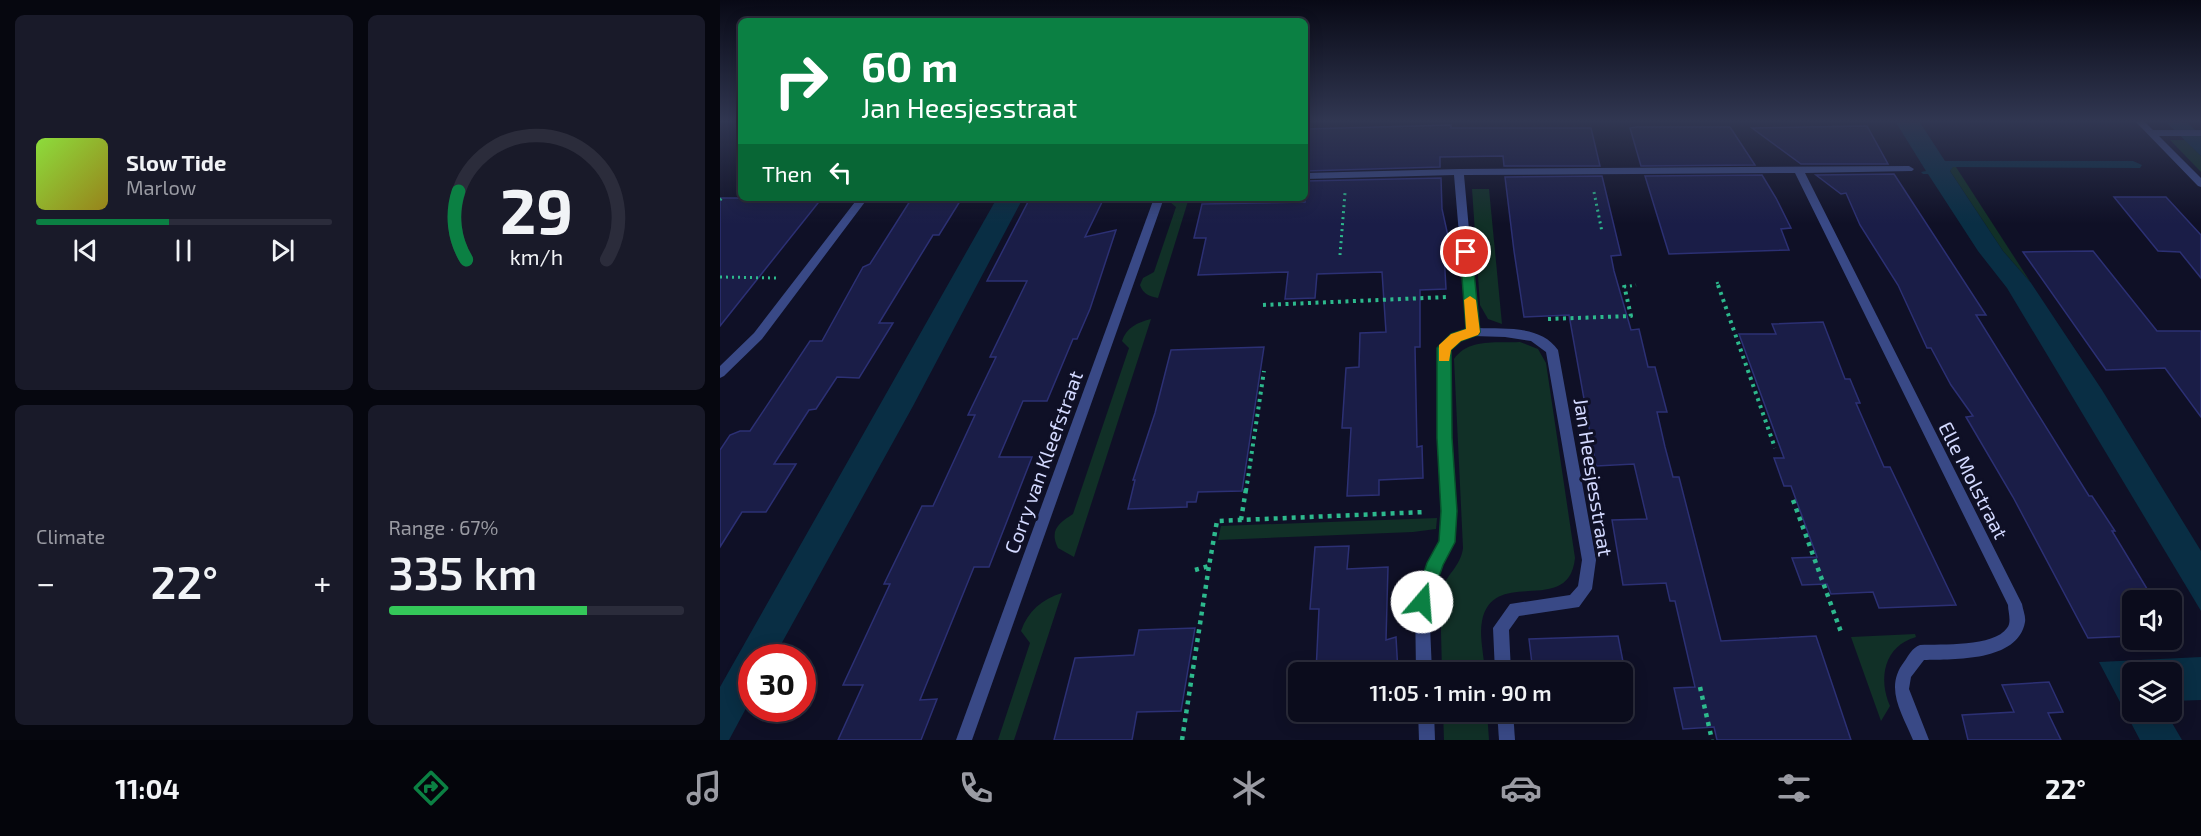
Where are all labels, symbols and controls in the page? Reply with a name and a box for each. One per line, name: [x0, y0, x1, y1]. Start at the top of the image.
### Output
text: 60 m: [861, 40, 958, 90]
icon: right: [762, 42, 840, 120]
text: Jan Heesjesstraat: [861, 91, 1077, 123]
text: Slow Tide: [126, 149, 226, 175]
icon: left: [824, 156, 857, 189]
text: Then: [762, 160, 812, 186]
text: 29: [500, 172, 573, 247]
text: Marlow: [126, 175, 196, 199]
pin: [1440, 226, 1491, 277]
icon: previous: [69, 234, 102, 267]
icon: pause: [167, 234, 200, 267]
icon: next: [266, 234, 299, 267]
icon: arrive: [1449, 235, 1482, 268]
text: km/h: [510, 244, 563, 269]
street label: Corry van Kleefstraat: [999, 367, 1087, 557]
street label: Jan Heesjesstraat: [1570, 396, 1618, 558]
street label: Elle Molstraat: [1934, 417, 2014, 543]
text: Range · 67%: [389, 515, 498, 539]
text: Climate: [36, 524, 105, 548]
text: 335 km: [389, 545, 537, 599]
text: 22°: [151, 554, 218, 608]
text: −: [36, 562, 55, 602]
text: +: [313, 562, 331, 602]
position arrow: [1390, 570, 1454, 634]
map controls: [2122, 590, 2182, 722]
button: sound: [2122, 590, 2182, 650]
speed limit sign: 30: [738, 644, 816, 722]
button: layers: [2122, 662, 2182, 722]
text: 11:05 · 1 min · 90 m: [1369, 679, 1552, 705]
icon: directions: [410, 767, 452, 809]
icon: music: [683, 767, 725, 809]
icon: phone: [955, 767, 997, 809]
icon: climate: [1228, 767, 1270, 809]
icon: car: [1500, 767, 1542, 809]
icon: filters: [1773, 767, 1815, 809]
text: 11:04: [115, 772, 180, 804]
text: 22°: [2045, 772, 2086, 804]

